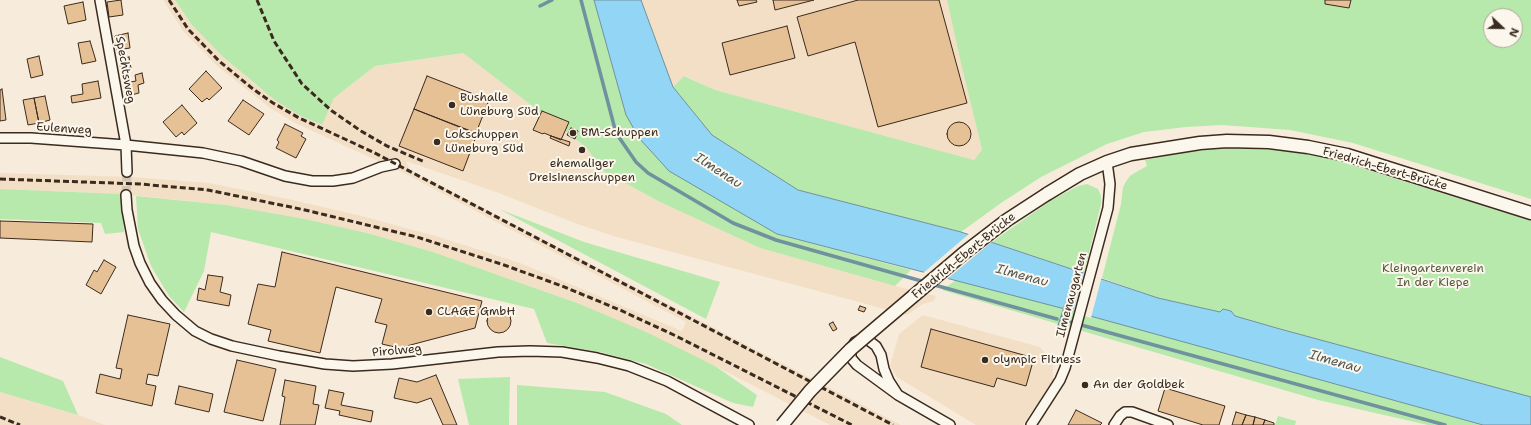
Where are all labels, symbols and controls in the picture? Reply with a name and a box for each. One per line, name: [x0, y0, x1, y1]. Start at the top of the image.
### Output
north arrow: [1483, 8, 1523, 48]
text: N: [1505, 25, 1522, 39]
street label: Spechtsweg: [112, 35, 138, 105]
place label: Bushalle Lüneburg Süd: [460, 91, 539, 119]
marker: Bushalle Lüneburg Süd: [447, 100, 457, 110]
street label: Eulenweg: [36, 120, 92, 138]
place label: BM-Schuppen: [581, 126, 658, 140]
place label: Lokschuppen Lüneburg Süd: [445, 128, 524, 156]
marker: BM-Schuppen: [568, 128, 578, 138]
marker: Lokschuppen Lüneburg Süd: [432, 137, 442, 147]
street label: Friedrich-Ebert-Brücke: [1321, 144, 1449, 194]
marker: ehemaliger Dreisinenschuppen: [577, 145, 587, 155]
water label: Ilmenau: [691, 150, 745, 192]
place label: ehemaliger Dreisinenschuppen: [529, 157, 635, 185]
street label: Friedrich-Ebert-Brücke: [909, 210, 1019, 302]
street label: Ilmenaugarten: [1054, 251, 1090, 339]
water label: Ilmenau: [994, 262, 1050, 290]
park label: Kleingartenverein In der Kiepe: [1382, 262, 1484, 290]
place label: CLAGE GmbH: [437, 305, 515, 319]
marker: CLAGE GmbH: [424, 307, 434, 317]
street label: Pirolweg: [371, 342, 423, 360]
water label: Ilmenau: [1307, 347, 1363, 377]
place label: olympic Fitness: [993, 353, 1081, 367]
marker: olympic Fitness: [980, 355, 990, 365]
place label: An der Goldbek: [1093, 378, 1185, 392]
marker: An der Goldbek: [1080, 380, 1090, 390]

